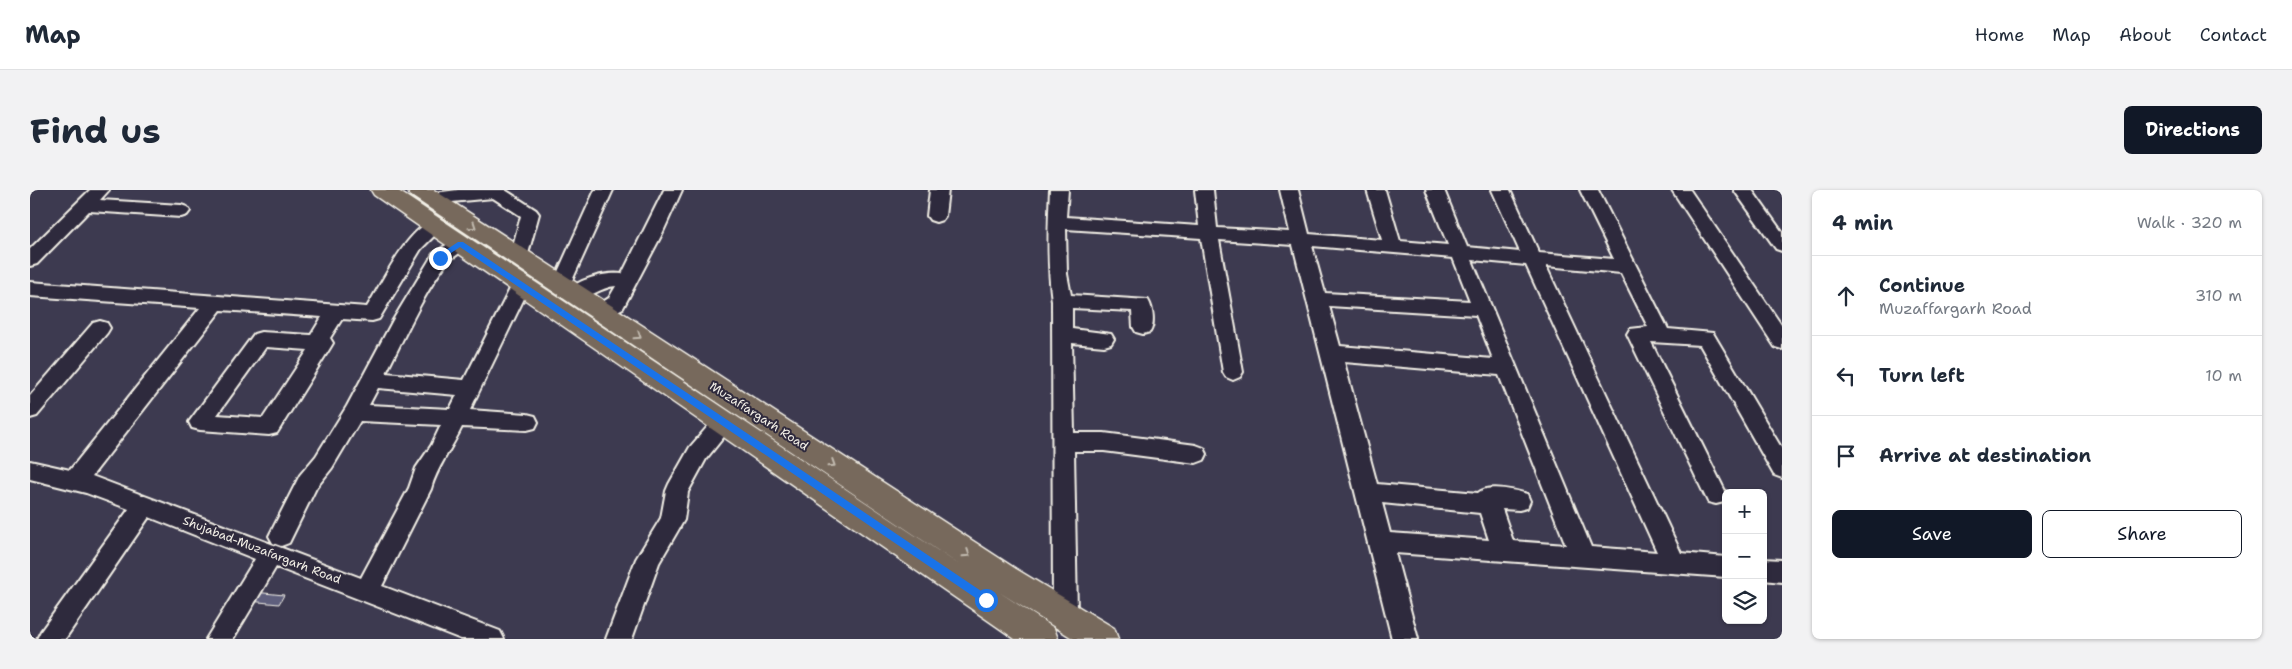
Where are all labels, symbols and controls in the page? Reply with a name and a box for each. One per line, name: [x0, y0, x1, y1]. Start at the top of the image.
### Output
text: Map: [25, 19, 81, 51]
text: Home: [1975, 23, 2024, 47]
text: Map: [2052, 23, 2091, 47]
text: About: [2119, 23, 2172, 47]
text: Contact: [2200, 23, 2267, 47]
button: Directions: [2124, 106, 2262, 154]
text: Find us: [30, 107, 161, 154]
text: 4 min: [1832, 209, 1893, 237]
text: Walk · 320 m: [2137, 212, 2242, 233]
one-way arrow: [468, 220, 477, 230]
route end: [429, 247, 452, 270]
text: Continue: [1879, 273, 1965, 298]
icon: ahead: [1832, 282, 1860, 310]
text: 310 m: [2195, 285, 2242, 306]
text: Muzaffargarh Road: [1879, 298, 2032, 319]
one-way arrow: [632, 329, 641, 339]
icon: left: [1832, 362, 1860, 390]
text: Turn left: [1879, 363, 1965, 388]
text: 10 m: [2205, 365, 2242, 386]
street label: Muzaffargarh Road: [707, 378, 812, 454]
icon: arrive: [1832, 442, 1860, 470]
text: Arrive at destination: [1879, 443, 2091, 468]
one-way arrow: [826, 458, 835, 467]
map controls: [1722, 489, 1767, 624]
button: +: [1722, 489, 1767, 534]
button: Save: [1832, 510, 2032, 558]
button: Share: [2042, 510, 2242, 558]
street label: Shujabad-Muzafargarh Road: [181, 512, 344, 588]
button: −: [1722, 534, 1767, 579]
one-way arrow: [962, 547, 971, 557]
button: layers: [1722, 579, 1767, 624]
route start: [975, 589, 998, 612]

